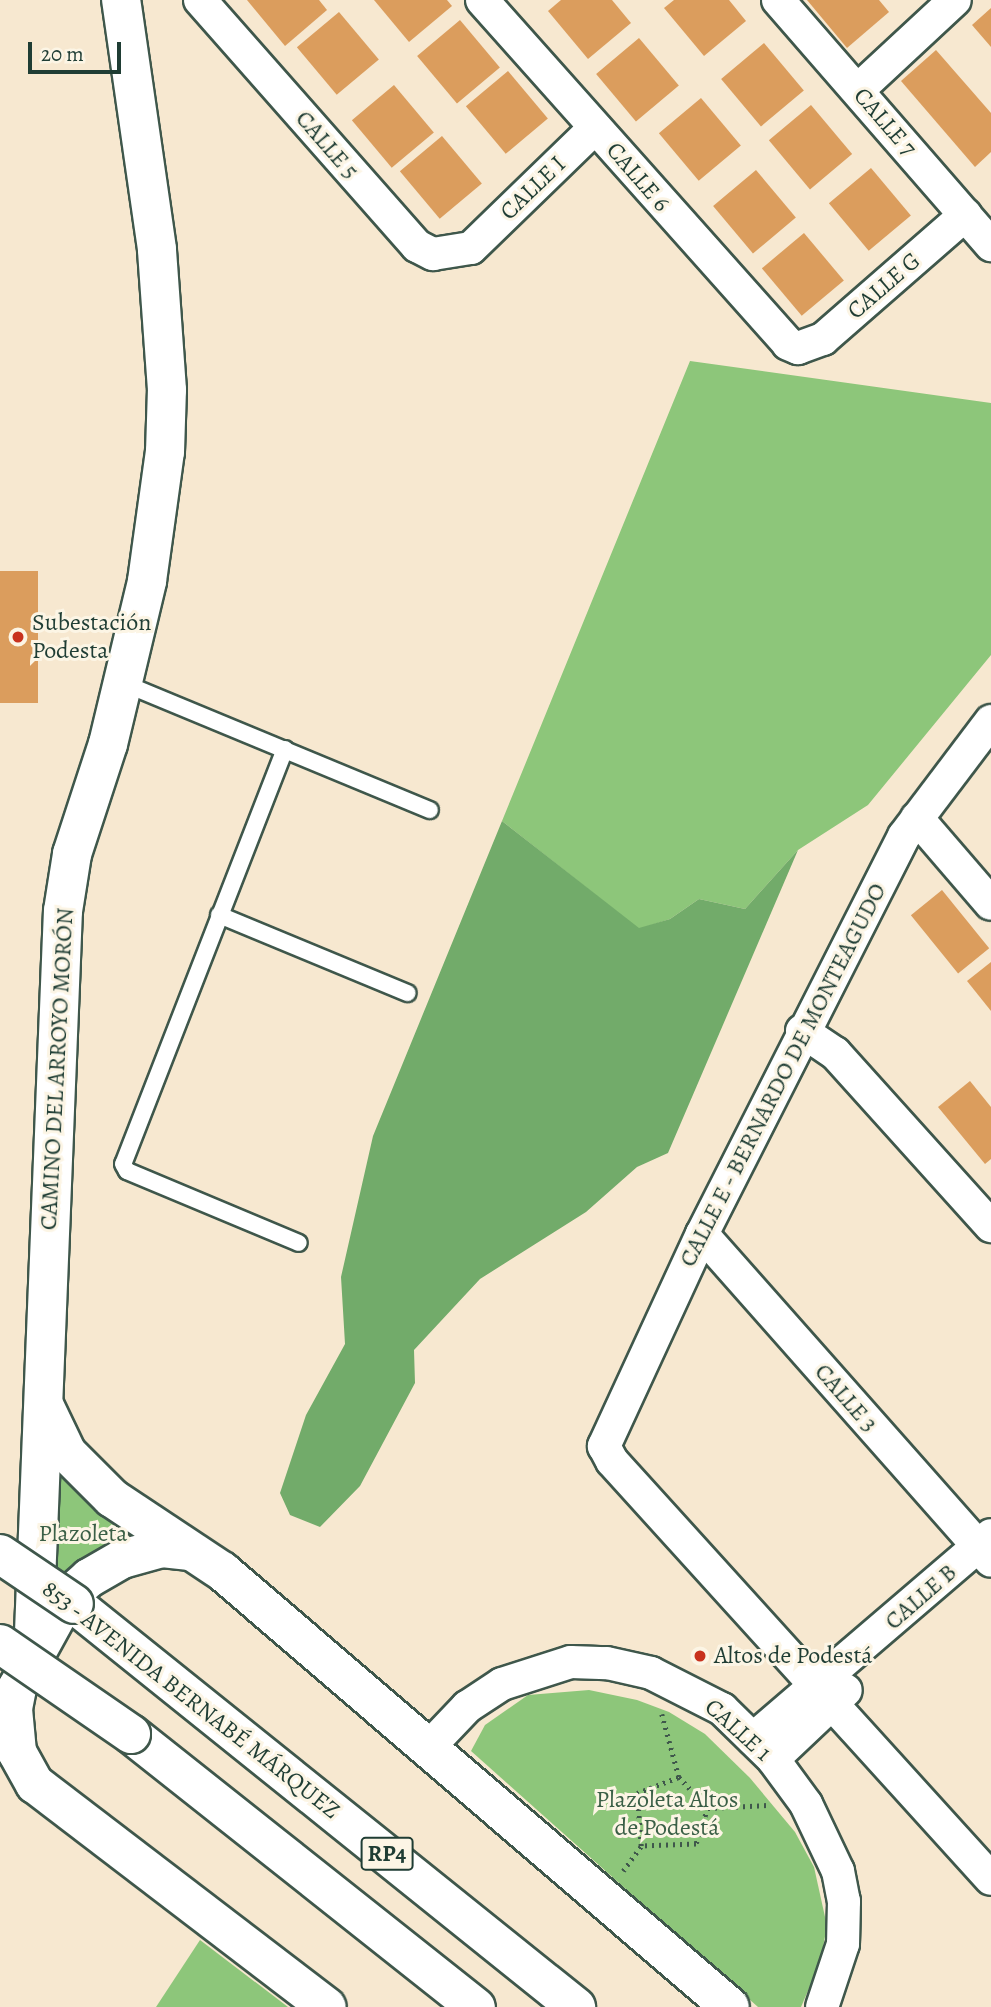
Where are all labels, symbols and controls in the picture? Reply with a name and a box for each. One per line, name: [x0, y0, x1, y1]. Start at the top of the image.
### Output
scale bar: [32, 28, 124, 72]
text: 20 m: [41, 40, 84, 68]
street label: CALLE 7: [847, 82, 923, 162]
street label: CALLE 5: [289, 105, 365, 185]
street label: CALLE 6: [600, 136, 676, 218]
street label: CALLE I: [494, 150, 572, 226]
street label: CALLE G: [842, 246, 926, 326]
place label: Subestación Podesta: [32, 609, 151, 665]
marker: Subestación Podesta: [10, 629, 26, 645]
street label: CALLE E - BERNARDO DE MONTEAGUDO: [673, 878, 893, 1272]
street label: CAMINO DEL ARROYO MORÓN: [34, 907, 80, 1231]
street label: CALLE 3: [808, 1358, 884, 1438]
park label: Plazoleta: [39, 1520, 127, 1548]
street label: CALLE B: [879, 1558, 963, 1636]
street label: 853 - AVENIDA BERNABÉ MÁRQUEZ: [36, 1574, 346, 1826]
place label: Altos de Podestá: [714, 1642, 873, 1670]
marker: Altos de Podestá: [692, 1648, 708, 1664]
street label: CALLE 1: [699, 1693, 777, 1767]
park label: Plazoleta Altos de Podestá: [596, 1786, 738, 1842]
road number: RP4: [359, 1834, 415, 1873]

